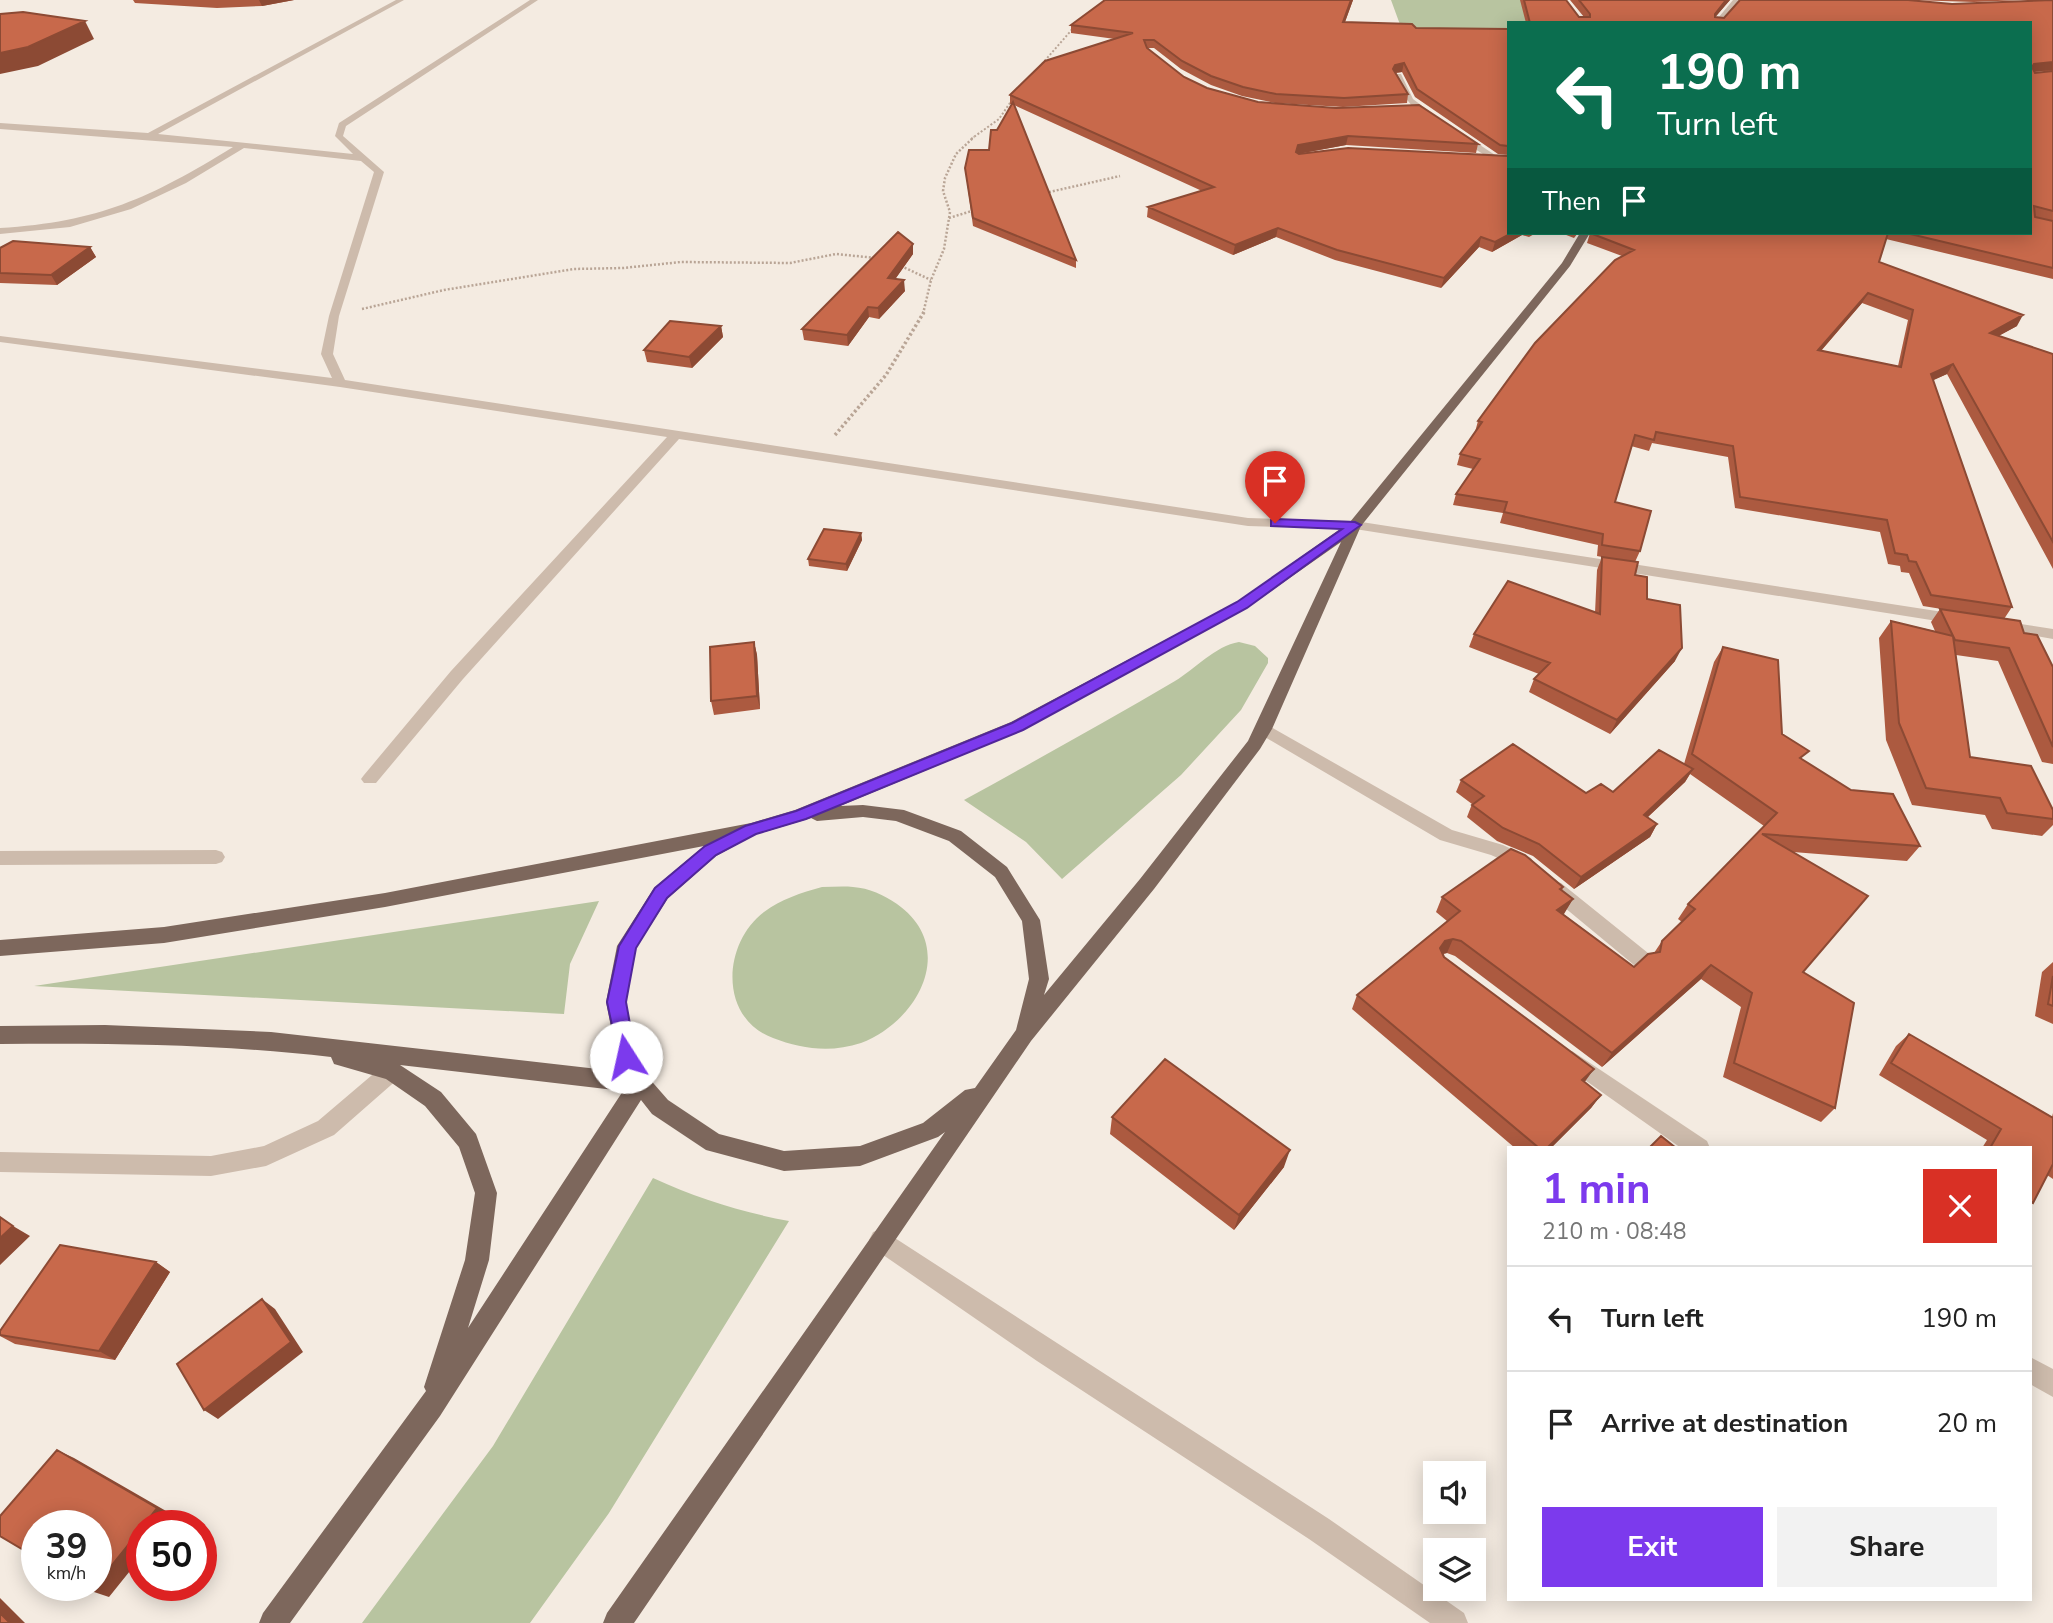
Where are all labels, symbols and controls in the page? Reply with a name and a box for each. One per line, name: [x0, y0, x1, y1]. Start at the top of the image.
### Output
text: 190 m: [1657, 39, 1801, 106]
icon: left: [1542, 49, 1633, 140]
text: Turn left: [1657, 103, 1777, 146]
icon: arrive: [1615, 182, 1653, 220]
text: Then: [1542, 184, 1601, 219]
pin: [1245, 451, 1305, 523]
icon: arrive: [1256, 462, 1294, 500]
position arrow: [589, 1020, 663, 1094]
text: 1 min: [1542, 1161, 1651, 1218]
button: close: [1923, 1169, 1997, 1243]
text: 210 m · 08:48: [1542, 1216, 1687, 1247]
icon: left: [1542, 1300, 1580, 1338]
text: Turn left: [1601, 1301, 1704, 1336]
text: 190 m: [1921, 1301, 1997, 1336]
icon: arrive: [1542, 1405, 1580, 1443]
text: Arrive at destination: [1601, 1406, 1848, 1441]
text: 20 m: [1937, 1406, 1997, 1441]
map controls: [1423, 1461, 1486, 1601]
button: sound: [1423, 1461, 1486, 1524]
button: Exit: [1542, 1507, 1763, 1587]
button: Share: [1777, 1507, 1997, 1587]
speed limit sign: 50: [126, 1510, 217, 1601]
text: 39: [45, 1523, 88, 1570]
button: layers: [1423, 1538, 1486, 1601]
text: km/h: [47, 1561, 86, 1585]

